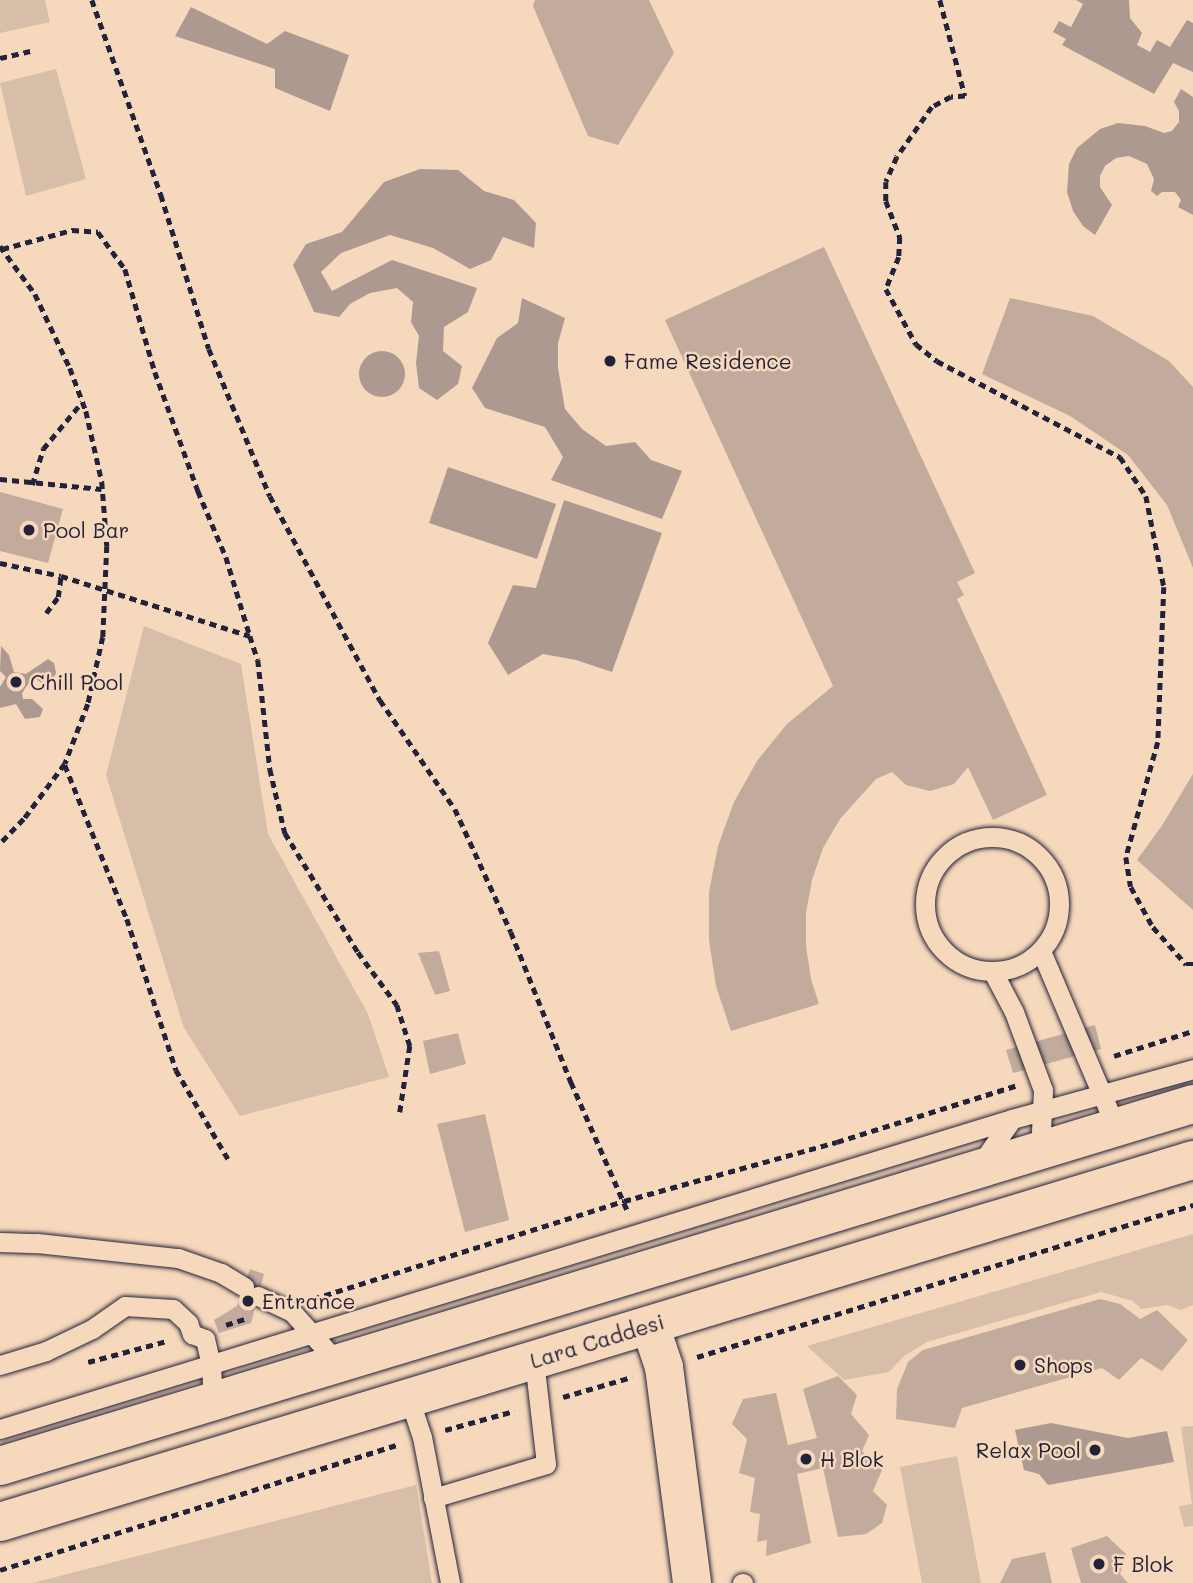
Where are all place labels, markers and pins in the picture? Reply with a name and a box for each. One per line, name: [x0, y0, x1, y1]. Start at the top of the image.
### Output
place label: Fame Residence: [624, 348, 792, 374]
marker: Fame Residence: [602, 353, 618, 369]
place label: Pool Bar: [43, 517, 129, 543]
marker: Pool Bar: [21, 522, 37, 538]
place label: Chill Pool: [30, 669, 124, 695]
marker: Chill Pool: [8, 674, 24, 690]
place label: Entrance: [262, 1288, 356, 1314]
marker: Entrance: [240, 1293, 256, 1309]
place label: Shops: [1034, 1352, 1093, 1378]
marker: Shops: [1012, 1357, 1028, 1373]
place label: Relax Pool: [976, 1437, 1081, 1463]
marker: Relax Pool: [1087, 1442, 1103, 1458]
place label: H Blok: [820, 1446, 884, 1472]
marker: H Blok: [798, 1451, 814, 1467]
place label: F Blok: [1113, 1551, 1173, 1577]
marker: F Blok: [1091, 1556, 1107, 1572]

